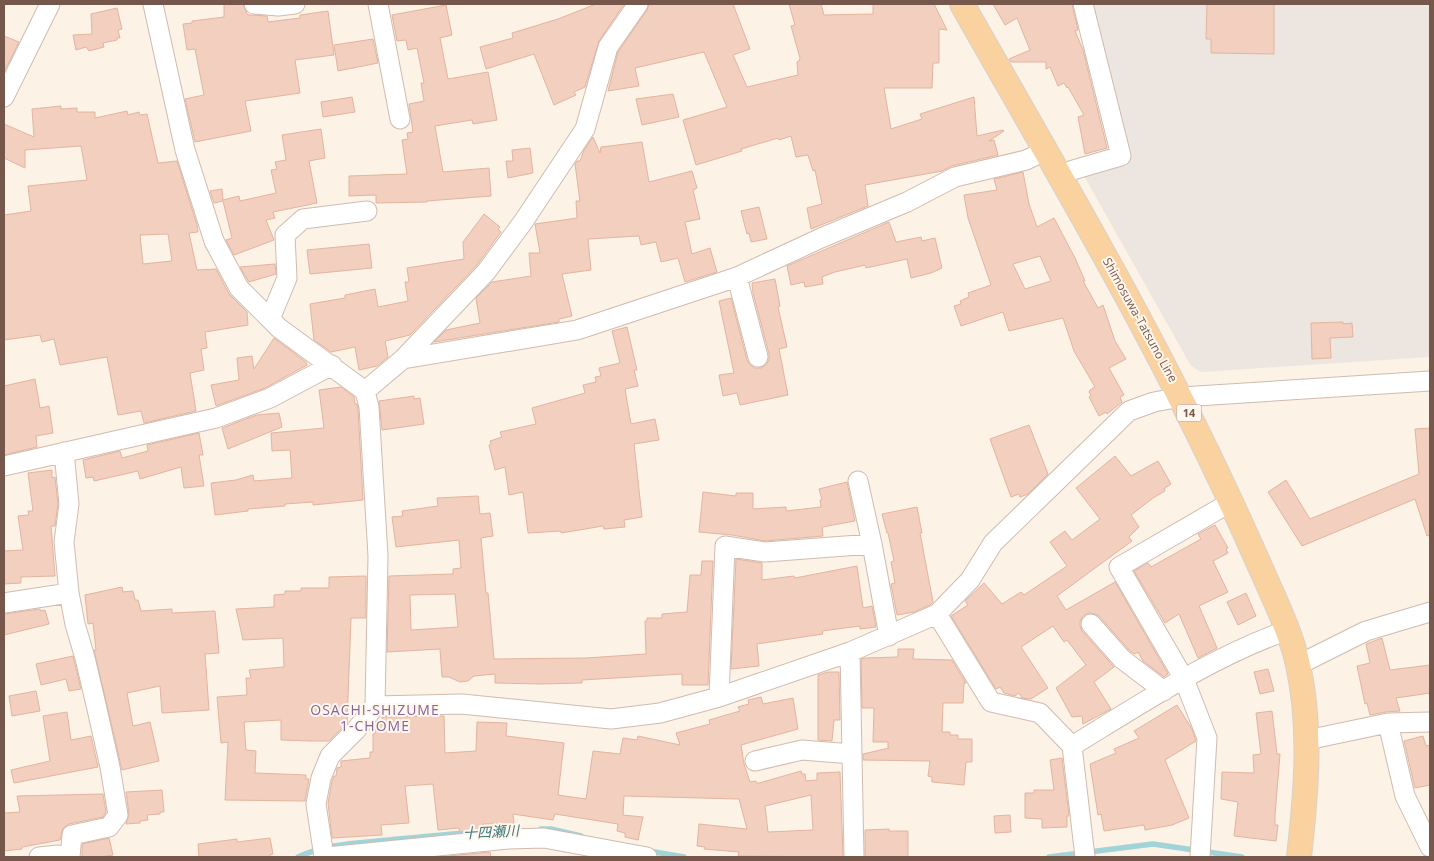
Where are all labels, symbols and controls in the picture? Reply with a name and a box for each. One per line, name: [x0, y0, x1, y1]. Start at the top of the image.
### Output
street label: Shimosuwa-Tatsuno Line: [1099, 254, 1182, 385]
road number: 14: [1176, 404, 1202, 422]
district label: OSACHI-SHIZUME 1-CHOME: [310, 700, 440, 735]
water label: 十四瀬川: [463, 820, 521, 842]

